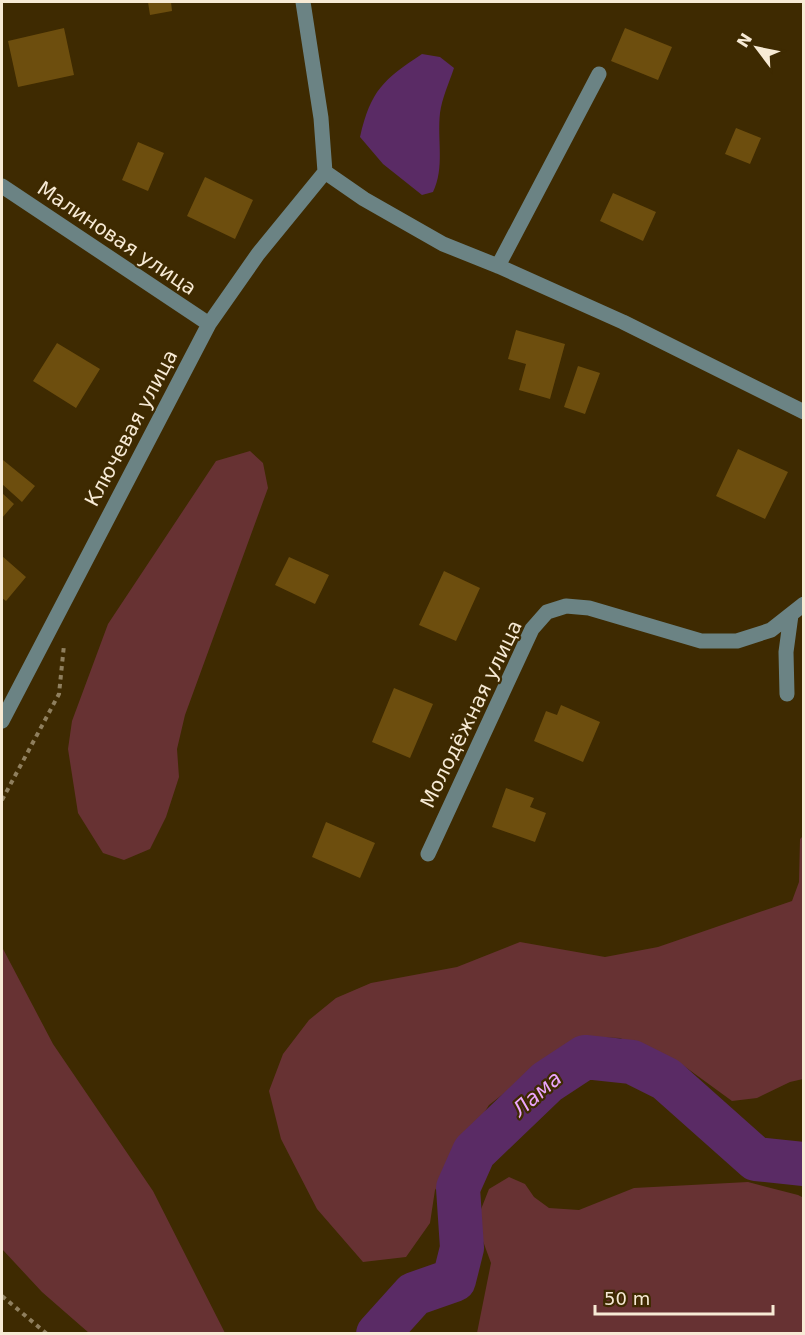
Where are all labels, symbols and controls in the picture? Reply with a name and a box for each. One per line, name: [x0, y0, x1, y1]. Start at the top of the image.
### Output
north arrow: [727, 18, 787, 78]
text: N: [733, 30, 756, 51]
street label: Малиновая улица: [33, 176, 201, 300]
street label: Ключевая улица: [80, 346, 182, 510]
street label: Молодёжная улица: [415, 616, 527, 812]
water label: Лама: [507, 1066, 567, 1123]
scale bar: [595, 1278, 774, 1316]
text: 50 m: [604, 1288, 650, 1309]

